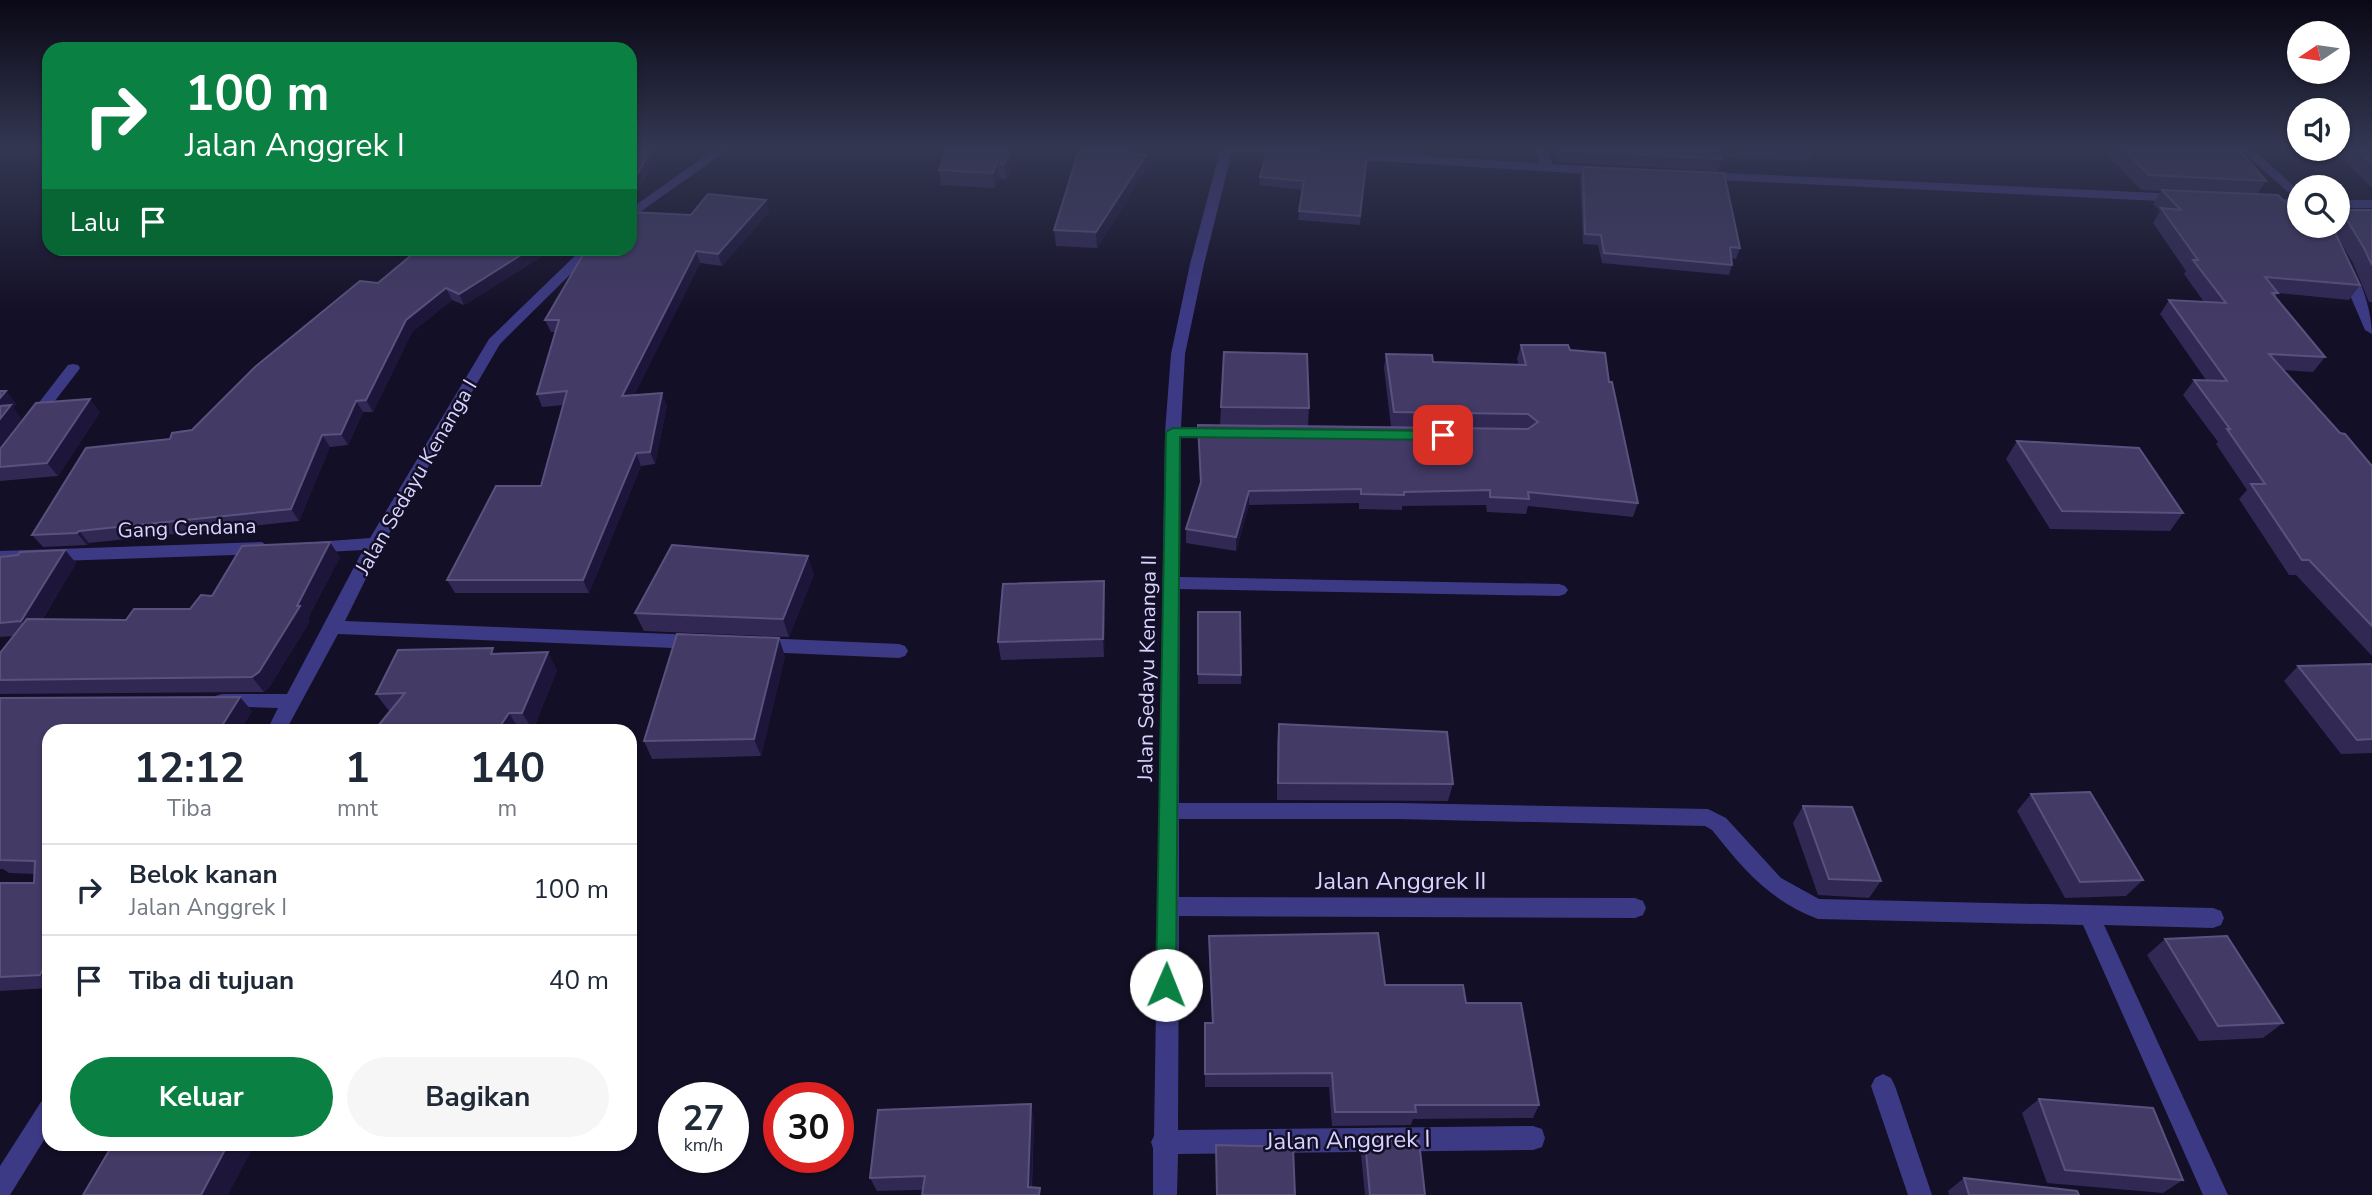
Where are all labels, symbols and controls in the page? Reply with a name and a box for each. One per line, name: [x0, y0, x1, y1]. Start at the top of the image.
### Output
north arrow: [2287, 21, 2350, 84]
map controls: [2287, 21, 2350, 238]
text: 100 m: [185, 60, 329, 127]
icon: right: [70, 70, 161, 161]
button: sound: [2287, 98, 2350, 161]
text: Jalan Anggrek I: [185, 124, 405, 167]
button: search: [2287, 175, 2350, 238]
icon: arrive: [134, 203, 172, 241]
text: Lalu: [70, 205, 120, 240]
street label: Jalan Sedayu Kenanga I: [348, 374, 483, 581]
pin: [1413, 405, 1473, 465]
icon: arrive: [1424, 416, 1462, 454]
street label: Gang Cendana: [117, 512, 257, 544]
street label: Jalan Sedayu Kenanga II: [1131, 554, 1163, 783]
text: 12:12: [134, 740, 245, 797]
text: 1: [345, 740, 370, 797]
text: 140: [470, 740, 545, 797]
text: Tiba: [167, 793, 212, 824]
text: mnt: [337, 793, 378, 824]
text: m: [497, 793, 517, 824]
text: Belok kanan: [129, 857, 278, 892]
street label: Jalan Anggrek II: [1314, 865, 1487, 897]
icon: right: [70, 871, 108, 909]
text: 100 m: [533, 872, 609, 907]
text: Jalan Anggrek I: [129, 892, 287, 923]
position arrow: [1129, 948, 1203, 1022]
icon: arrive: [70, 962, 108, 1000]
text: Tiba di tujuan: [129, 963, 294, 998]
text: 40 m: [549, 963, 609, 998]
button: Keluar: [70, 1057, 333, 1137]
button: Bagikan: [347, 1057, 609, 1137]
speed limit sign: 30: [763, 1082, 854, 1173]
text: 27: [682, 1095, 725, 1142]
street label: Jalan Anggrek I: [1264, 1123, 1431, 1157]
text: km/h: [684, 1133, 723, 1157]

